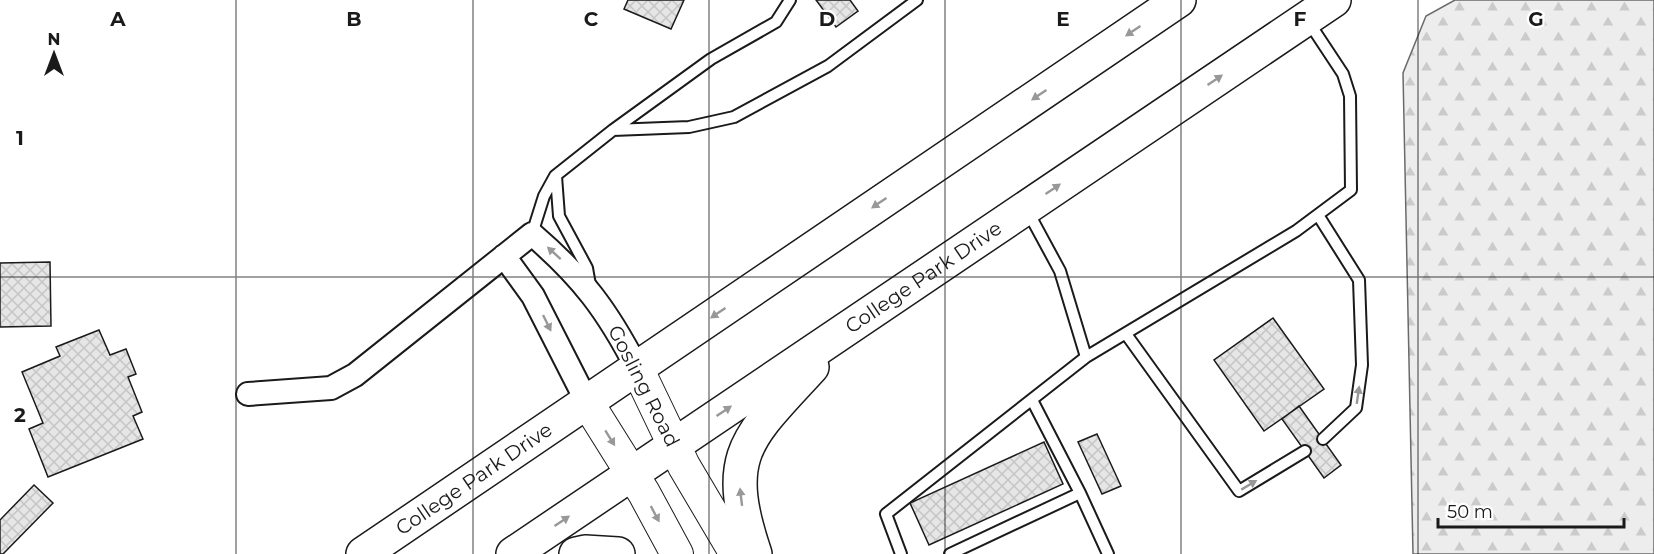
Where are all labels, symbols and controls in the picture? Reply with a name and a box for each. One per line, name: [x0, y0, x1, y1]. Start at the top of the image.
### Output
text: A: [109, 7, 126, 31]
text: B: [346, 7, 362, 31]
text: C: [584, 7, 599, 31]
text: D: [819, 7, 835, 31]
text: E: [1056, 7, 1070, 31]
text: F: [1294, 7, 1307, 31]
text: G: [1528, 7, 1544, 31]
north arrow: [24, 24, 84, 84]
one-way arrow: [1125, 25, 1141, 37]
text: N: [48, 30, 60, 49]
one-way arrow: [1207, 75, 1223, 86]
one-way arrow: [1031, 89, 1047, 101]
text: 1: [16, 126, 24, 150]
one-way arrow: [1045, 184, 1061, 195]
one-way arrow: [870, 198, 887, 209]
street label: College Park Drive: [841, 216, 1006, 338]
one-way arrow: [547, 247, 562, 260]
one-way arrow: [710, 307, 726, 319]
one-way arrow: [542, 315, 551, 332]
street label: Gosling Road: [603, 321, 685, 451]
one-way arrow: [1353, 386, 1362, 405]
text: 2: [14, 403, 26, 427]
one-way arrow: [716, 406, 732, 417]
street label: College Park Drive: [391, 417, 557, 540]
one-way arrow: [604, 430, 615, 446]
one-way arrow: [1241, 480, 1257, 491]
one-way arrow: [736, 488, 746, 507]
scale bar: [1438, 491, 1624, 529]
text: 50 m: [1447, 501, 1493, 523]
one-way arrow: [650, 505, 660, 522]
one-way arrow: [554, 516, 570, 527]

